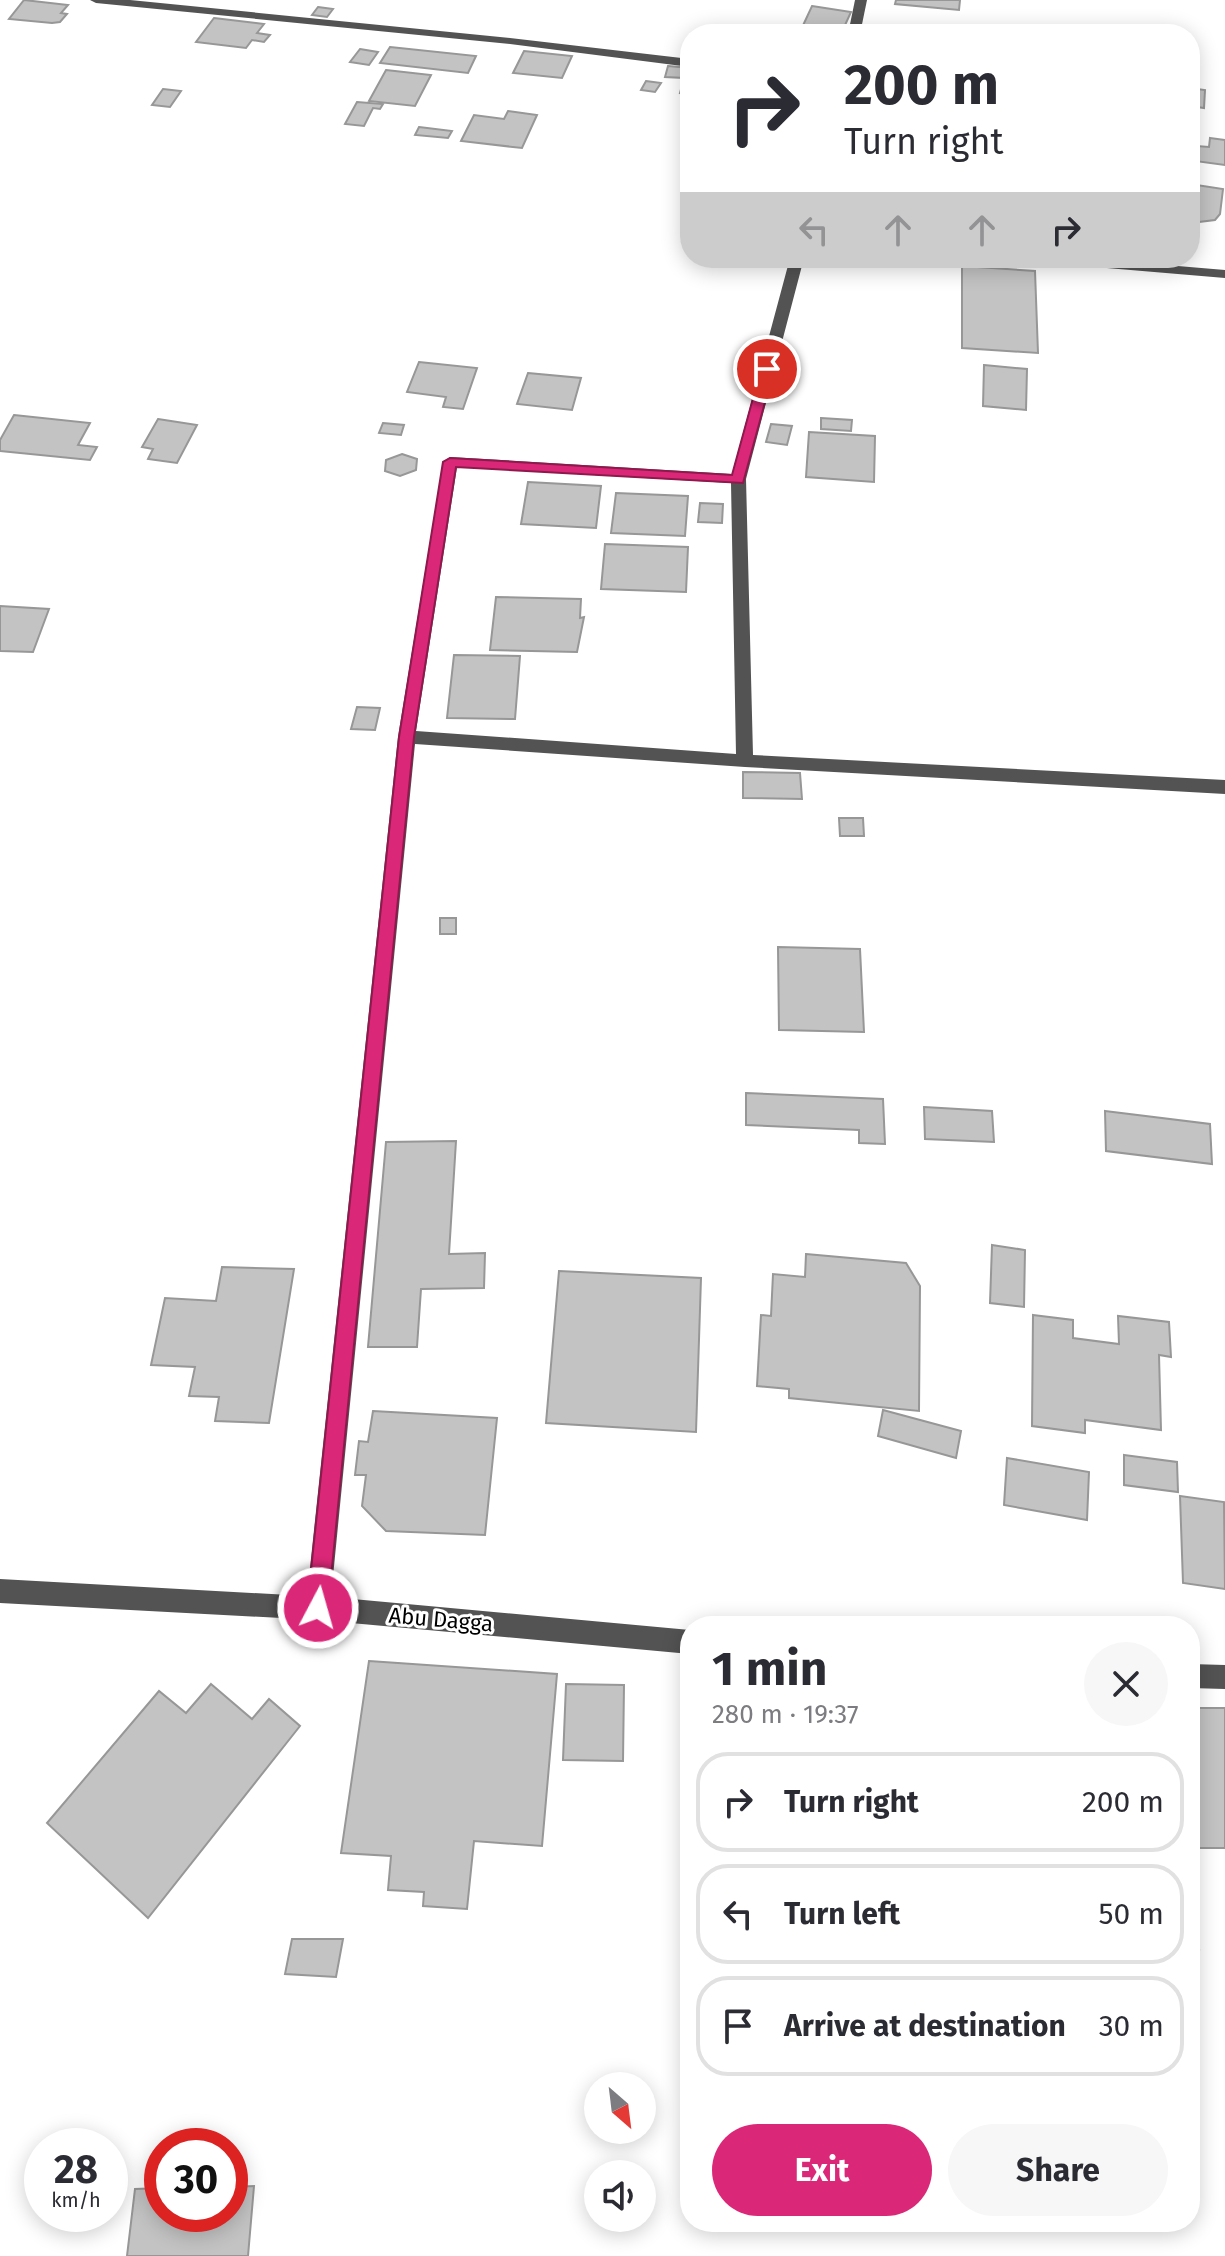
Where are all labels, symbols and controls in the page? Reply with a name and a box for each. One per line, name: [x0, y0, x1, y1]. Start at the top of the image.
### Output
text: 200 m: [844, 52, 999, 119]
icon: right: [712, 56, 816, 160]
text: Turn right: [844, 120, 1004, 164]
icon: left: [792, 208, 836, 252]
icon: ahead: [876, 208, 920, 252]
icon: ahead: [960, 208, 1004, 252]
icon: right: [1044, 208, 1088, 252]
pin: [733, 335, 801, 403]
icon: arrive: [745, 347, 789, 391]
position arrow: [276, 1566, 360, 1650]
street label: Abu Dagga: [388, 1601, 494, 1637]
text: 1 min: [712, 1640, 827, 1698]
button: close: [1084, 1642, 1168, 1726]
text: 280 m · 19:37: [712, 1699, 859, 1730]
icon: right: [716, 1780, 760, 1824]
text: Turn right: [784, 1784, 919, 1820]
text: 200 m: [1082, 1784, 1164, 1820]
icon: left: [716, 1892, 760, 1936]
text: Turn left: [784, 1896, 900, 1932]
text: 50 m: [1099, 1896, 1164, 1932]
icon: arrive: [716, 2004, 760, 2048]
text: Arrive at destination: [784, 2008, 1066, 2044]
text: 30 m: [1099, 2008, 1164, 2044]
north arrow: [584, 2072, 656, 2144]
map controls: [584, 2072, 656, 2232]
button: Exit: [712, 2124, 932, 2216]
button: Share: [948, 2124, 1168, 2216]
speed limit sign: 30: [144, 2128, 248, 2232]
text: 28: [54, 2146, 98, 2194]
button: sound: [584, 2160, 656, 2232]
text: km/h: [51, 2188, 101, 2212]

